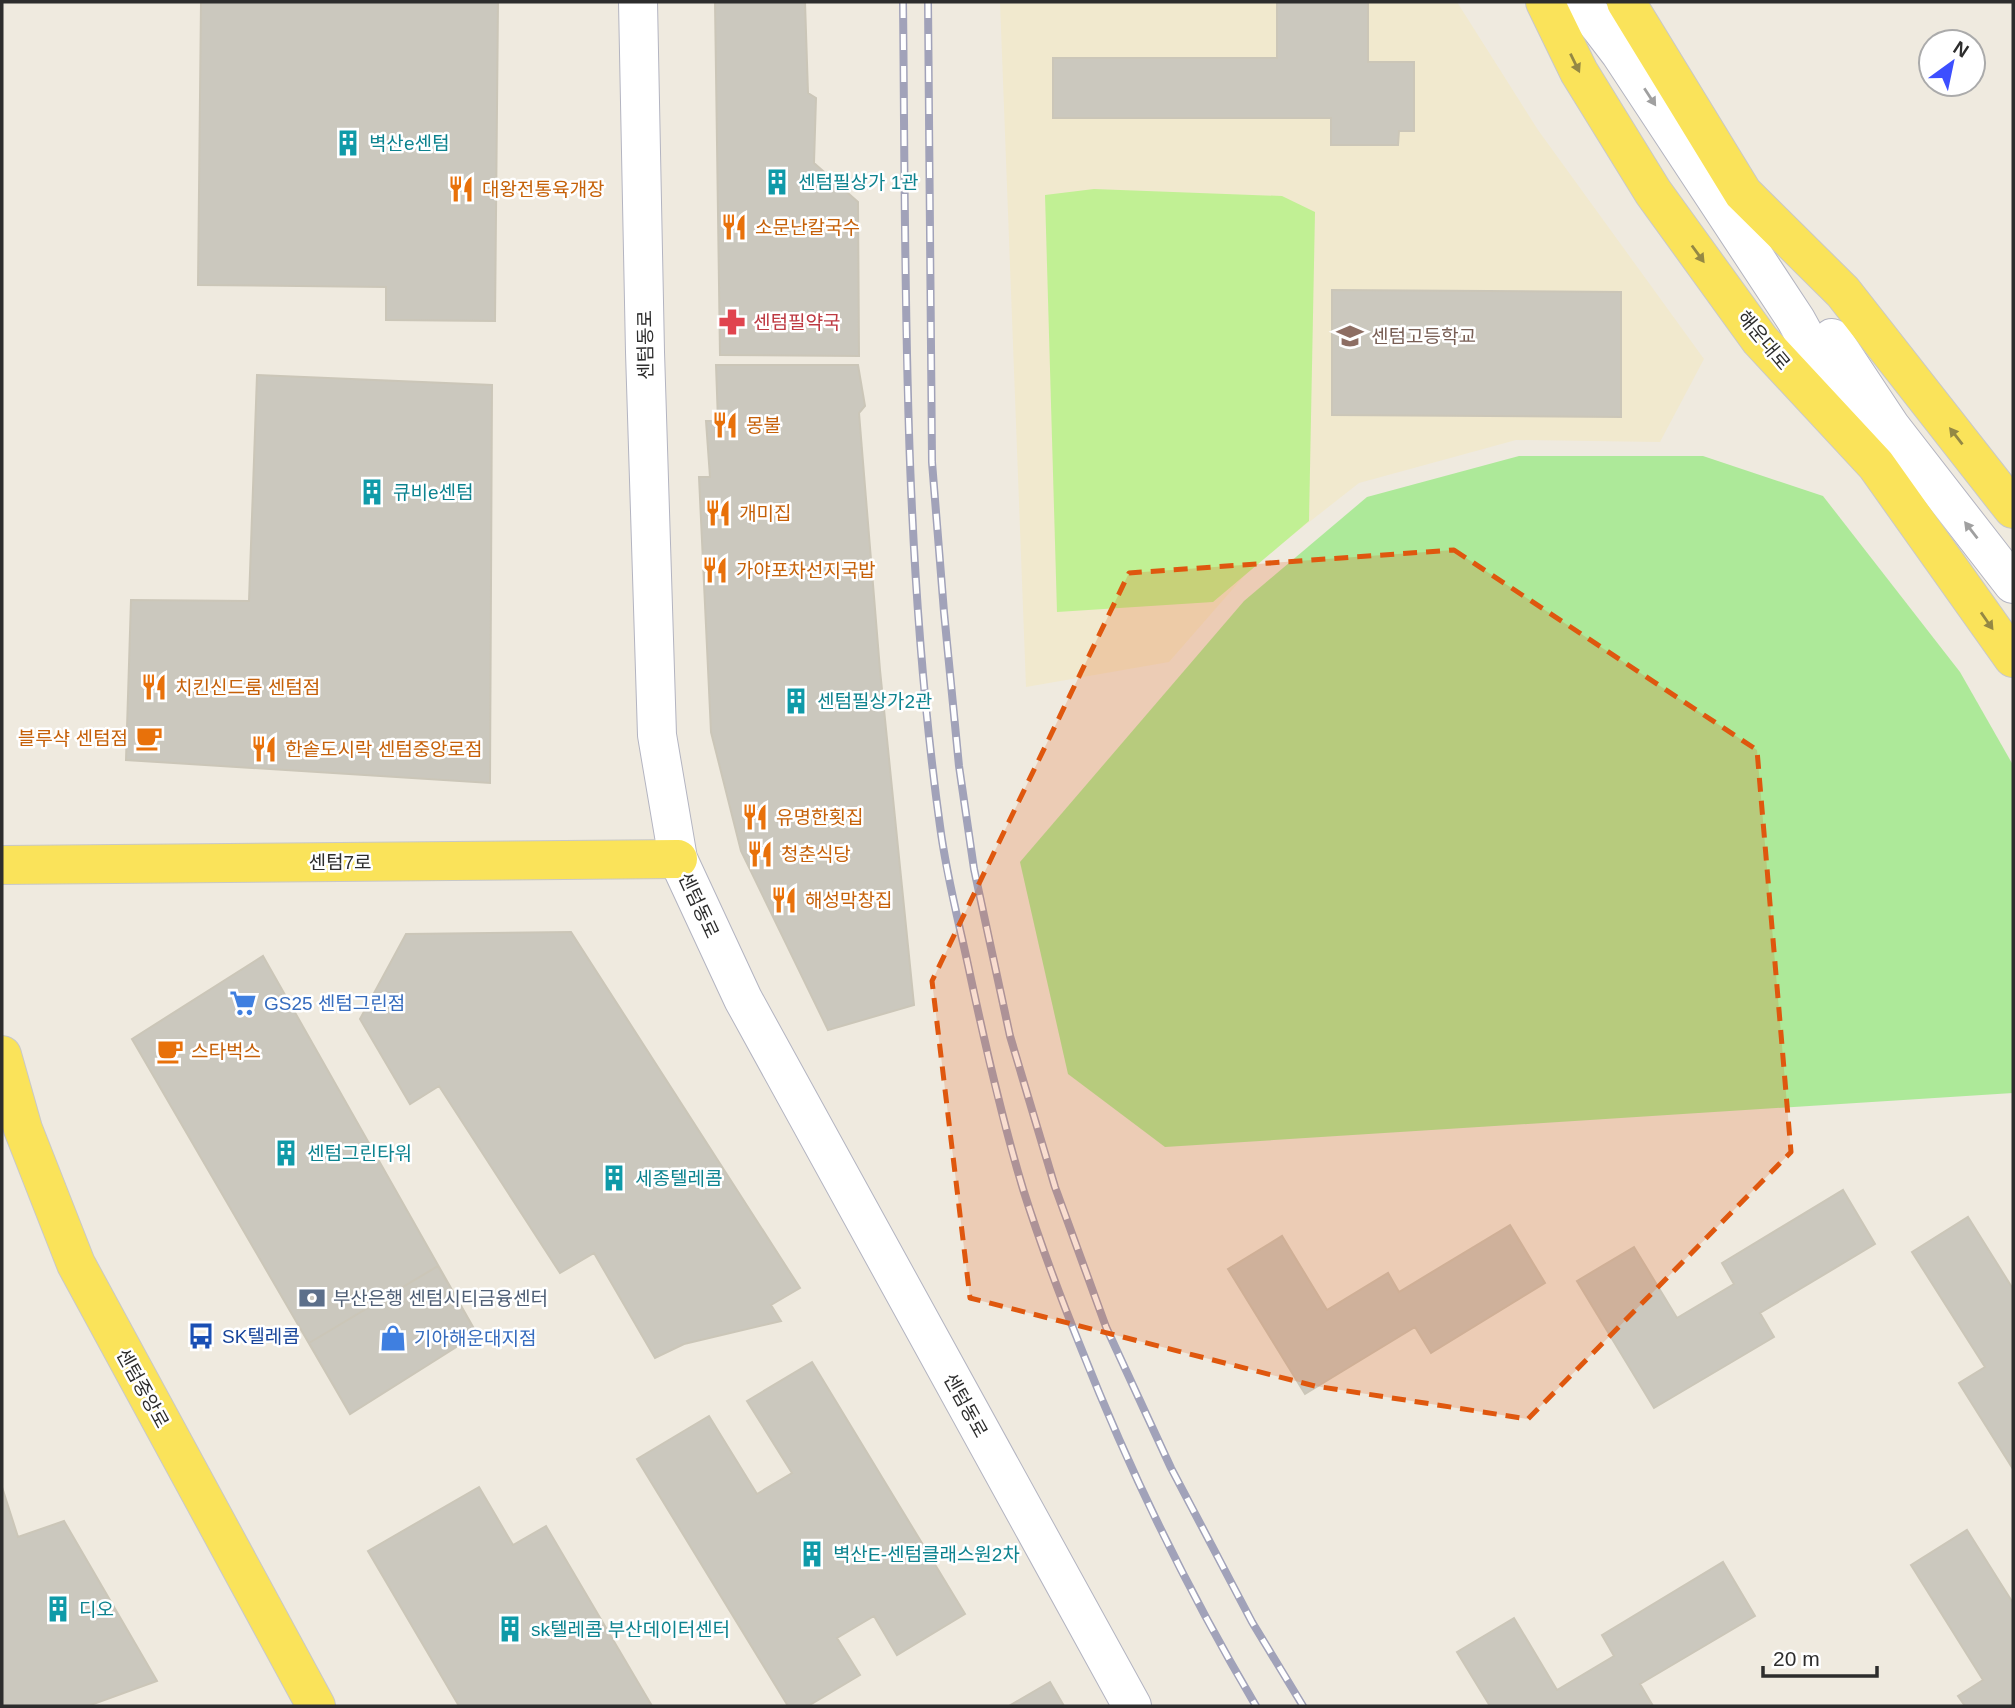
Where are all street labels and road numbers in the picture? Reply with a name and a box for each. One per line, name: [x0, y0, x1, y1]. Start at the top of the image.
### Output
street label: 해운대로: [1733, 307, 1794, 374]
street label: 센텀동로: [634, 310, 657, 380]
street label: 센텀7로: [308, 852, 372, 873]
street label: 센텀동로: [674, 869, 723, 941]
street label: 센텀중앙로: [112, 1345, 173, 1432]
street label: 센텀동로: [939, 1370, 992, 1441]

